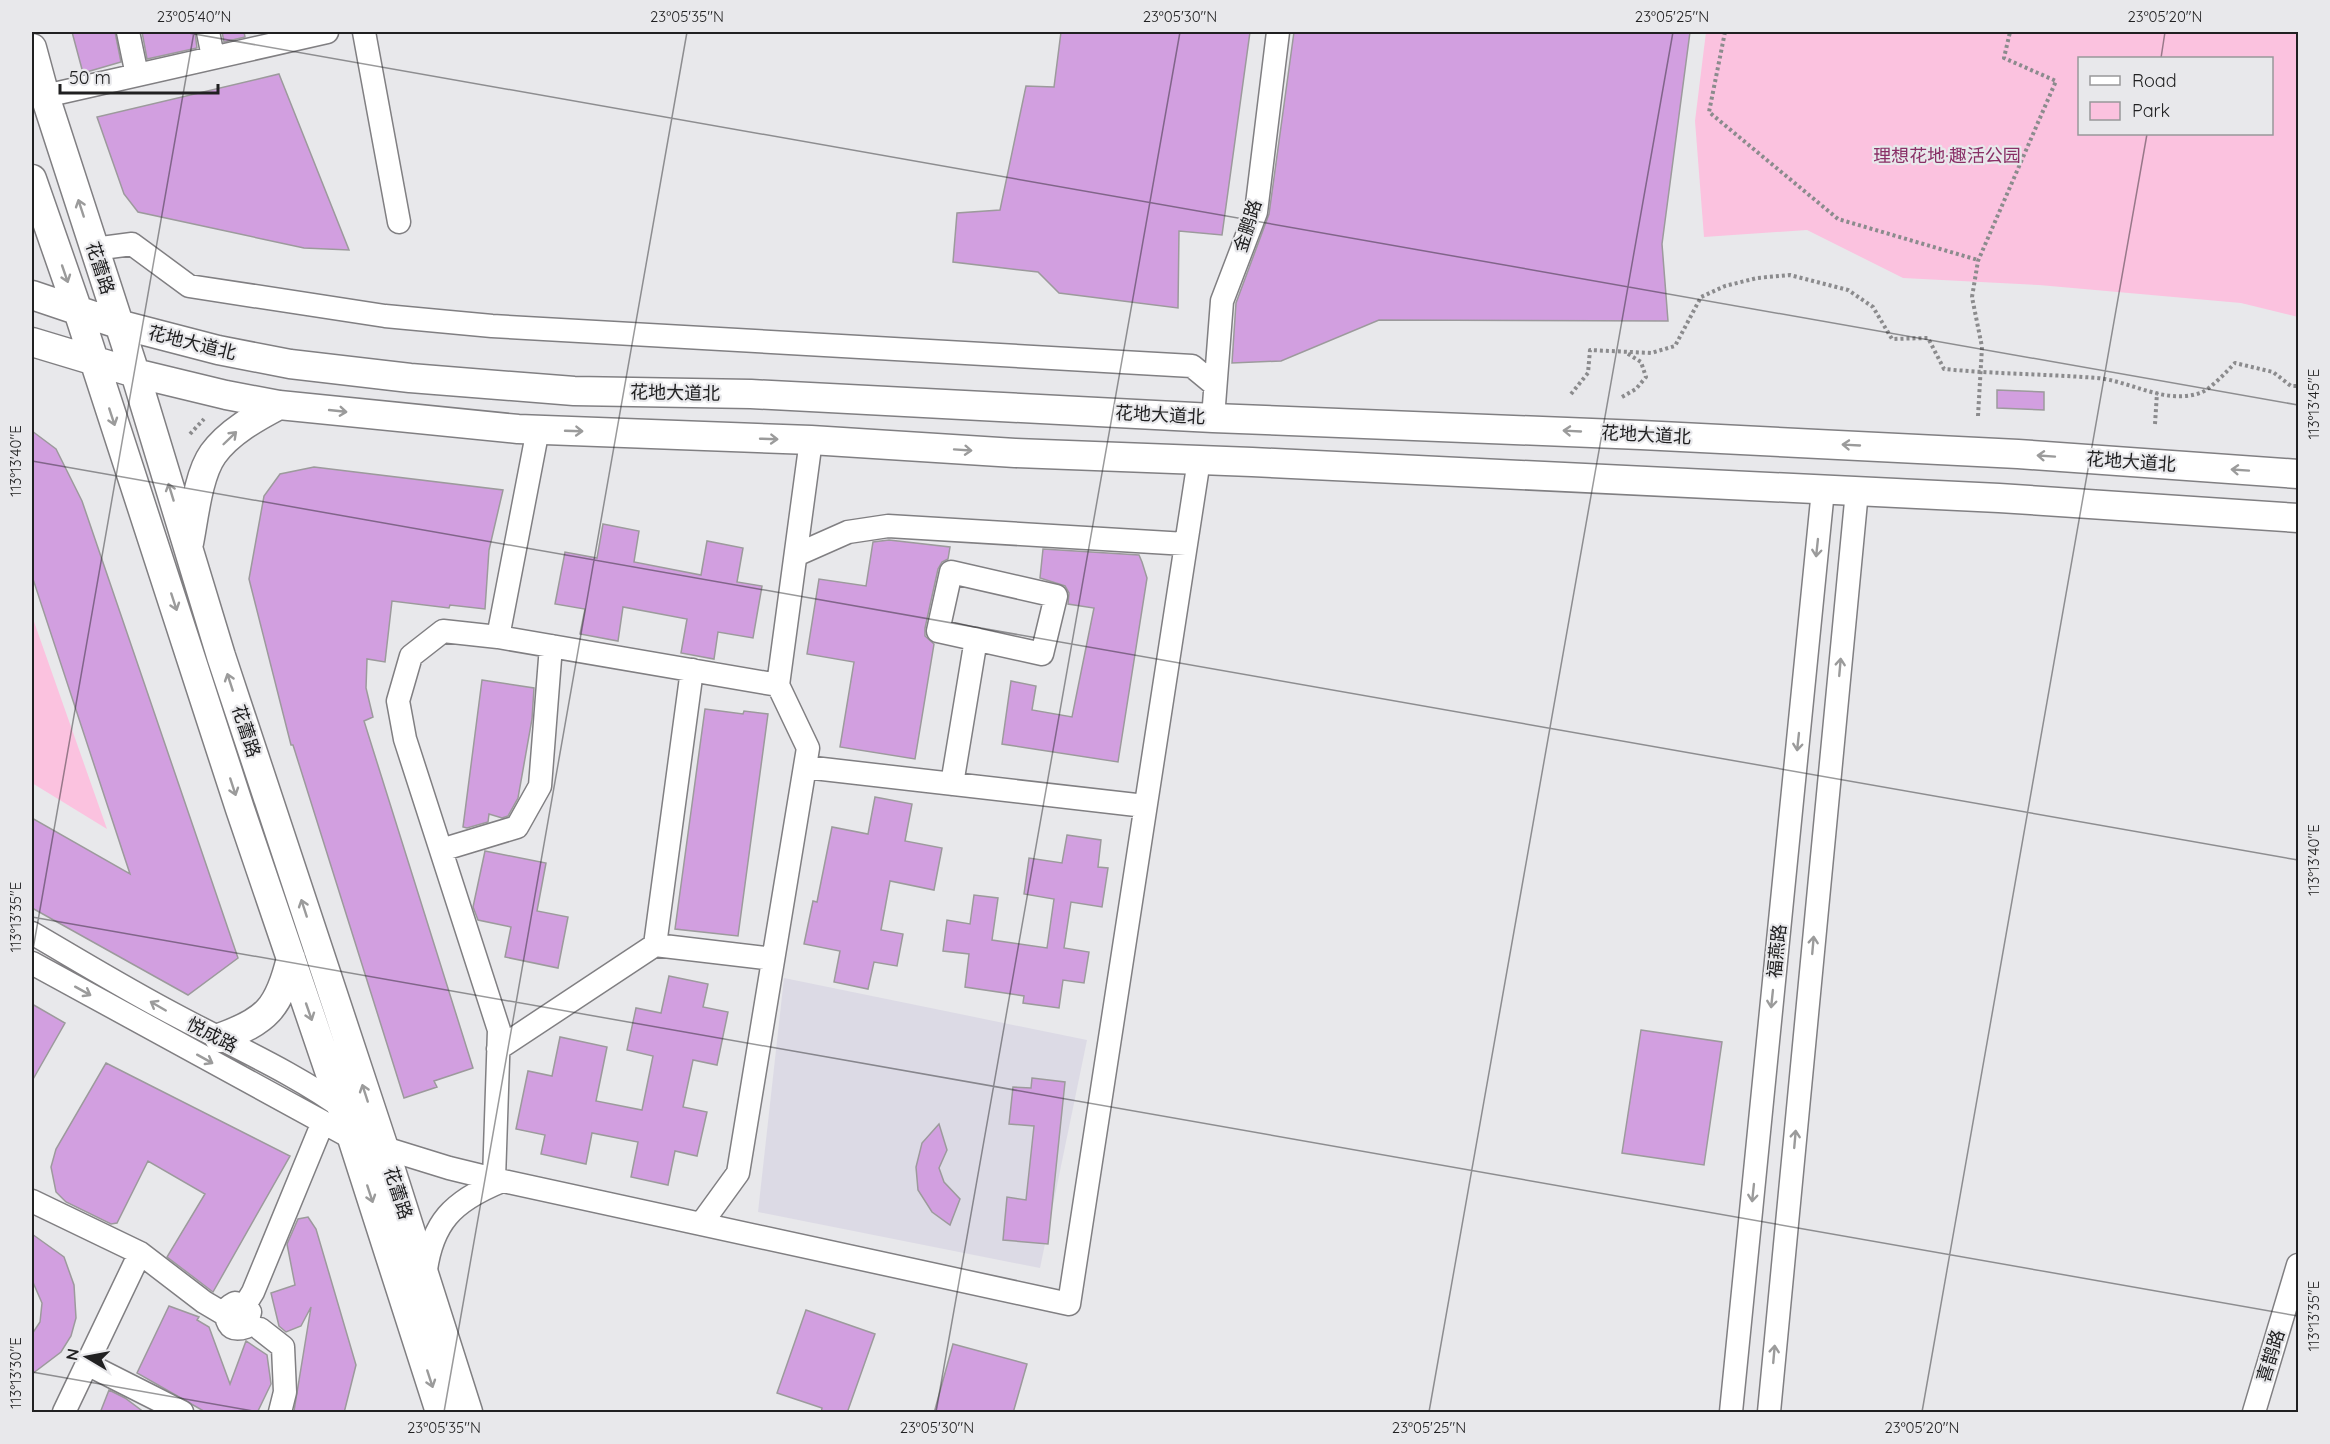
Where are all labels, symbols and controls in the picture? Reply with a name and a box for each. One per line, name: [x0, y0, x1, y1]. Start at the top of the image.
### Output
text: 23°05'40"N: [157, 7, 231, 26]
text: 23°05'35"N: [650, 7, 724, 26]
text: 23°05'30"N: [1143, 7, 1217, 26]
text: 23°05'25"N: [1635, 7, 1709, 26]
text: 23°05'20"N: [2127, 7, 2203, 26]
scale bar: [60, 57, 218, 95]
legend: [2078, 57, 2273, 135]
text: 50 m: [69, 66, 111, 89]
text: Road: [2132, 69, 2177, 92]
text: Park: [2132, 99, 2170, 122]
park label: 理想花地·趣活公园: [1873, 144, 2021, 167]
street label: 金鹏路: [1229, 197, 1266, 255]
one-way arrow: [74, 199, 85, 218]
street label: 花蕾路: [81, 239, 120, 297]
one-way arrow: [60, 264, 71, 283]
street label: 花地大道北: [146, 320, 239, 365]
text: 113°13'45"E: [2304, 369, 2323, 439]
street label: 花地大道北: [630, 380, 720, 405]
street label: 花地大道北: [1114, 401, 1206, 428]
one-way arrow: [327, 406, 347, 417]
one-way arrow: [107, 407, 118, 426]
street label: 花地大道北: [1600, 421, 1692, 448]
text: 113°13'40"E: [6, 425, 25, 497]
one-way arrow: [563, 425, 583, 436]
one-way arrow: [1563, 426, 1583, 437]
one-way arrow: [222, 430, 237, 445]
one-way arrow: [758, 433, 778, 444]
one-way arrow: [1841, 440, 1861, 451]
one-way arrow: [953, 444, 973, 455]
street label: 花地大道北: [2085, 447, 2177, 476]
one-way arrow: [2036, 450, 2056, 461]
one-way arrow: [2231, 464, 2251, 475]
one-way arrow: [165, 483, 176, 502]
one-way arrow: [1811, 538, 1822, 558]
one-way arrow: [169, 592, 180, 611]
one-way arrow: [1835, 658, 1846, 678]
one-way arrow: [224, 673, 235, 692]
street label: 花蕾路: [227, 702, 266, 760]
one-way arrow: [1792, 732, 1803, 752]
one-way arrow: [228, 777, 239, 796]
text: 113°13'40"E: [2304, 824, 2323, 896]
text: 113°13'35"E: [6, 882, 25, 952]
one-way arrow: [298, 899, 309, 918]
street label: 福燕路: [1762, 923, 1791, 979]
one-way arrow: [1808, 936, 1819, 956]
one-way arrow: [73, 986, 91, 997]
one-way arrow: [1766, 988, 1777, 1008]
one-way arrow: [150, 999, 167, 1011]
one-way arrow: [305, 1002, 316, 1021]
street label: 悦成路: [183, 1012, 242, 1057]
one-way arrow: [196, 1054, 214, 1065]
one-way arrow: [359, 1084, 370, 1103]
one-way arrow: [1790, 1130, 1801, 1150]
street label: 花蕾路: [379, 1164, 418, 1222]
one-way arrow: [1747, 1182, 1758, 1202]
one-way arrow: [366, 1184, 377, 1203]
text: 113°13'35"E: [2304, 1281, 2323, 1351]
north arrow: [57, 1327, 117, 1387]
street label: 喜鹊路: [2252, 1327, 2289, 1385]
text: 113°13'30"E: [6, 1337, 25, 1409]
one-way arrow: [1769, 1345, 1780, 1365]
text: N: [61, 1347, 83, 1362]
one-way arrow: [425, 1369, 436, 1388]
text: 23°05'35"N: [407, 1418, 481, 1437]
text: 23°05'30"N: [900, 1418, 974, 1437]
text: 23°05'25"N: [1392, 1418, 1466, 1437]
text: 23°05'20"N: [1884, 1418, 1960, 1437]

